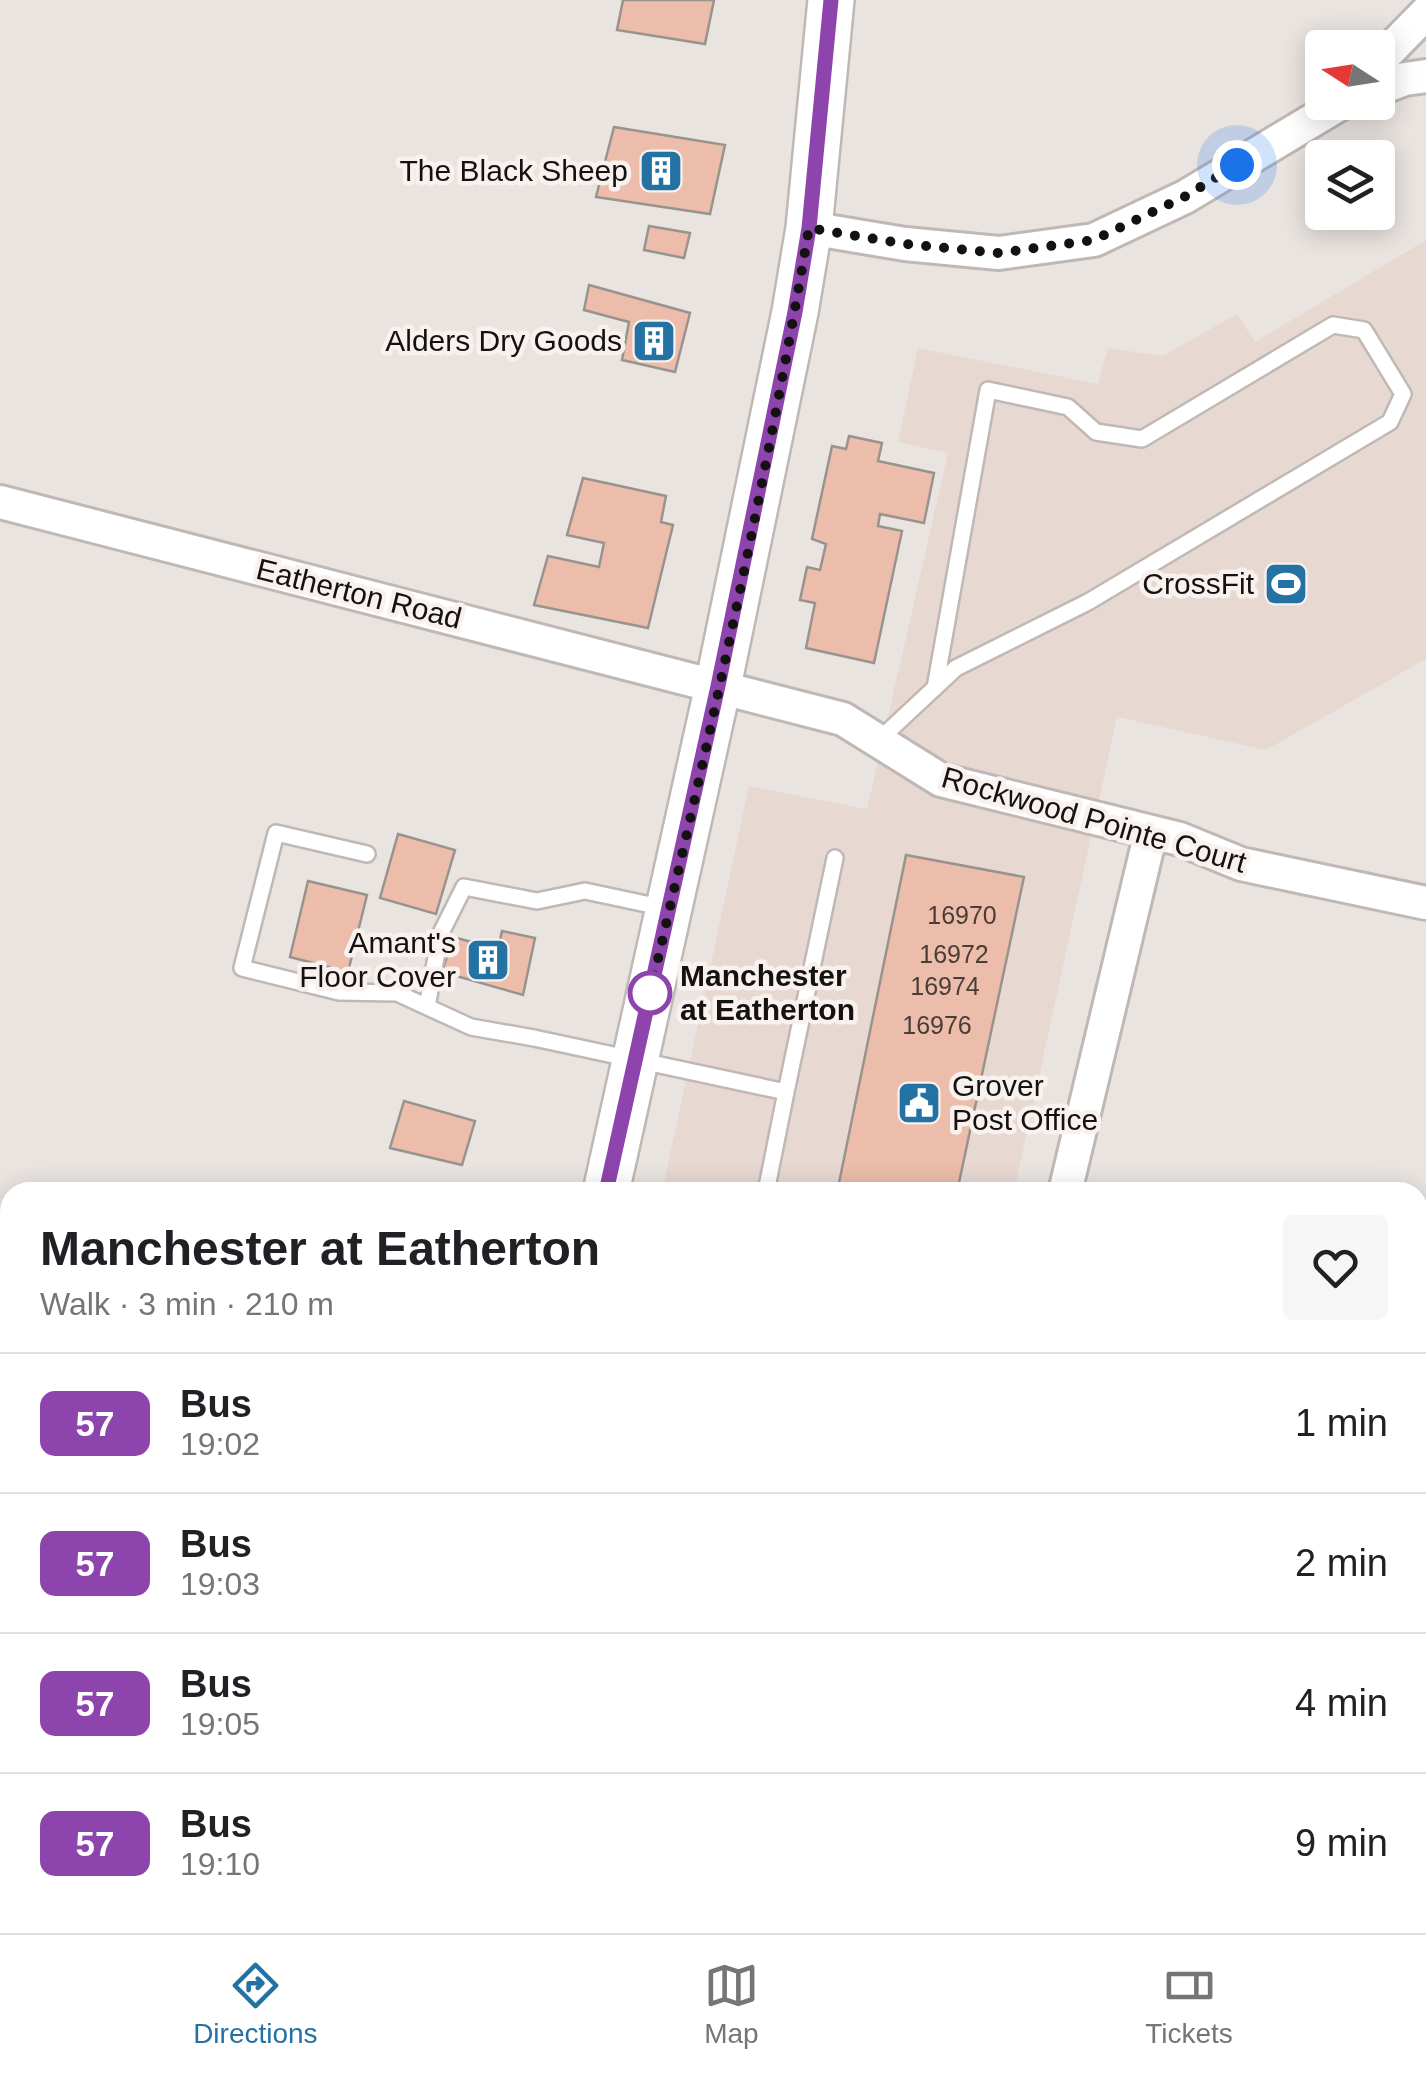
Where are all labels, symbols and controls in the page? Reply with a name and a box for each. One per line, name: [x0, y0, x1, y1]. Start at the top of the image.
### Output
north arrow: [1305, 30, 1395, 120]
map controls: [1305, 30, 1395, 230]
your location: [1212, 140, 1262, 190]
button: layers: [1305, 140, 1395, 230]
building icon: The Black Sheep: [638, 148, 684, 194]
place label: The Black Sheep: [400, 154, 628, 187]
building icon: Alders Dry Goods: [631, 318, 677, 364]
place label: Alders Dry Goods: [385, 324, 622, 357]
street label: Eatherton Road: [253, 552, 465, 635]
sports icon: CrossFit: [1263, 561, 1309, 607]
place label: CrossFit: [1142, 567, 1255, 600]
street label: Rockwood Pointe Court: [938, 760, 1251, 879]
house number: 16970: [927, 901, 997, 929]
place label: Amant's Floor Cover: [299, 926, 456, 993]
building icon: Amant's Floor Cover: [465, 937, 511, 983]
house number: 16972: [919, 940, 989, 968]
place label: Manchester at Eatherton: [680, 959, 855, 1026]
marker: Manchester at Eatherton: [629, 972, 671, 1014]
house number: 16974: [910, 972, 980, 1000]
house number: 16976: [902, 1011, 972, 1039]
place label: Grover Post Office: [952, 1069, 1098, 1136]
public building icon: Grover Post Office: [896, 1080, 942, 1126]
button: heart: [1283, 1215, 1388, 1320]
text: Manchester at Eatherton: [40, 1222, 600, 1275]
text: Walk · 3 min · 210 m: [40, 1286, 334, 1322]
text: Bus: [180, 1383, 252, 1425]
text: 1 min: [1295, 1402, 1388, 1444]
text: 57: [76, 1404, 114, 1443]
text: 19:02: [180, 1426, 260, 1462]
text: Bus: [180, 1523, 252, 1565]
text: 2 min: [1295, 1542, 1388, 1584]
text: 57: [76, 1544, 114, 1583]
text: 19:03: [180, 1566, 260, 1602]
text: Bus: [180, 1663, 252, 1705]
text: 4 min: [1295, 1682, 1388, 1724]
text: 57: [76, 1684, 114, 1723]
text: 19:05: [180, 1706, 260, 1742]
text: Bus: [180, 1803, 252, 1845]
text: 9 min: [1295, 1822, 1388, 1864]
text: 57: [76, 1824, 114, 1863]
text: 19:10: [180, 1846, 260, 1882]
tab: Directions: [193, 1958, 318, 2050]
tab: Map: [704, 1958, 759, 2050]
tab: Tickets: [1145, 1958, 1233, 2050]

